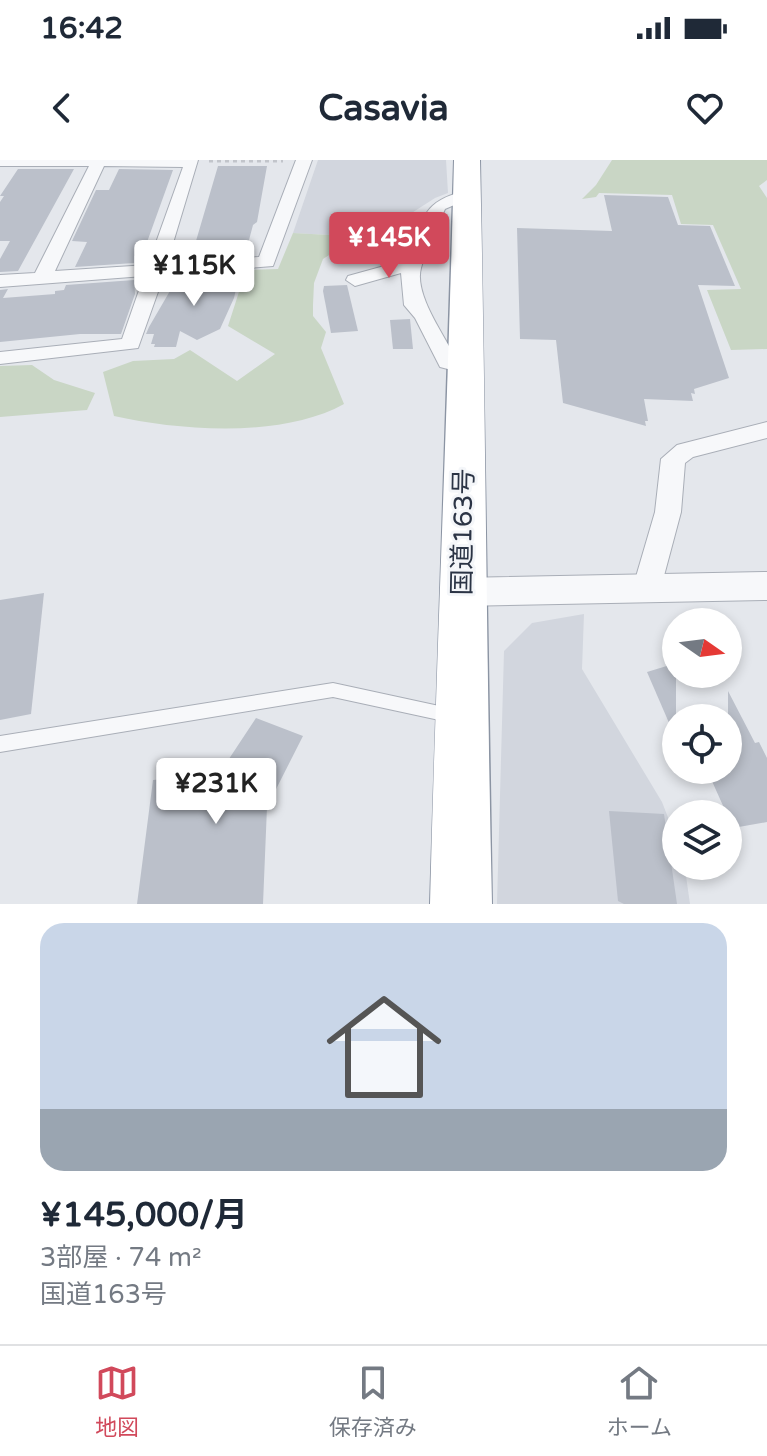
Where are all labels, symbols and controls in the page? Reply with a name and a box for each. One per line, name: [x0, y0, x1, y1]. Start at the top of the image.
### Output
text: 16:42: [40, 10, 123, 47]
icon: back: [40, 86, 84, 130]
icon: heart: [683, 86, 727, 130]
text: Casavia: [318, 87, 449, 130]
pin: ¥145K: [333, 212, 445, 280]
text: ¥145K: [347, 222, 431, 253]
pin: ¥115K: [138, 240, 250, 308]
text: ¥115K: [152, 250, 236, 281]
street label: 国道163号: [446, 468, 480, 596]
north arrow: [662, 608, 742, 688]
map controls: [662, 608, 742, 880]
button: locate: [662, 704, 742, 784]
pin: ¥231K: [160, 758, 272, 826]
text: ¥231K: [174, 768, 258, 799]
button: layers: [662, 800, 742, 880]
icon: home: [312, 975, 456, 1119]
text: ¥145,000/月: [40, 1195, 248, 1236]
text: 3部屋 · 74 m²: [40, 1242, 202, 1273]
text: 国道163号: [40, 1279, 167, 1310]
tab: 地図: [95, 1361, 139, 1441]
tab: 保存済み: [329, 1361, 417, 1441]
tab: ホーム: [607, 1361, 672, 1441]

